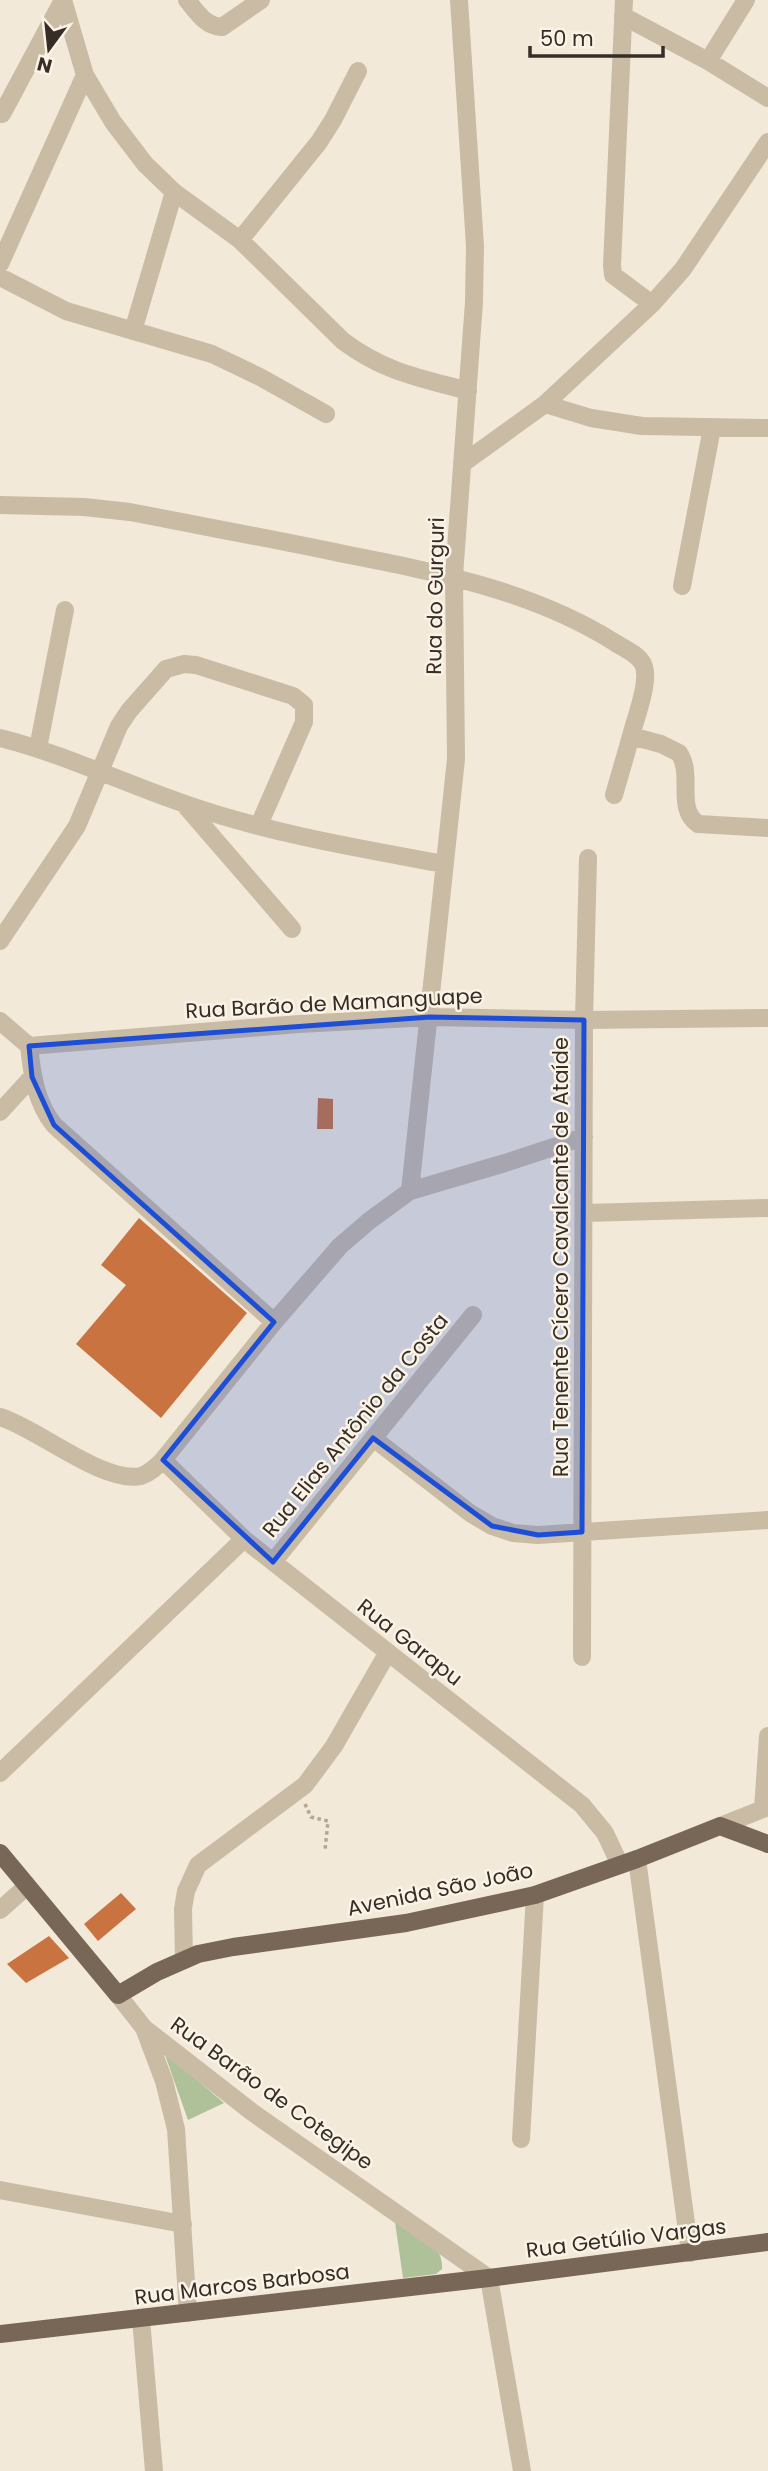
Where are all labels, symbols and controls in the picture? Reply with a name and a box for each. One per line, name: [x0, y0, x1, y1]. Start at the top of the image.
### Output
north arrow: [14, 14, 84, 84]
scale bar: [530, 14, 663, 58]
text: 50 m: [540, 24, 594, 53]
text: N: [34, 50, 55, 80]
street label: Rua do Gurguri: [419, 517, 451, 675]
street label: Rua Barão de Mamanguape: [185, 981, 483, 1025]
street label: Rua Tenente Cícero Cavalcante de Ataíde: [546, 1037, 575, 1477]
street label: Rua Elias Antônio da Costa: [255, 1307, 455, 1543]
street label: Rua Garapu: [351, 1592, 469, 1692]
street label: Avenida São João: [344, 1855, 536, 1923]
street label: Rua Barão de Cotegipe: [165, 2010, 379, 2176]
street label: Rua Getúlio Vargas: [524, 2211, 728, 2265]
street label: Rua Marcos Barbosa: [133, 2256, 351, 2312]

